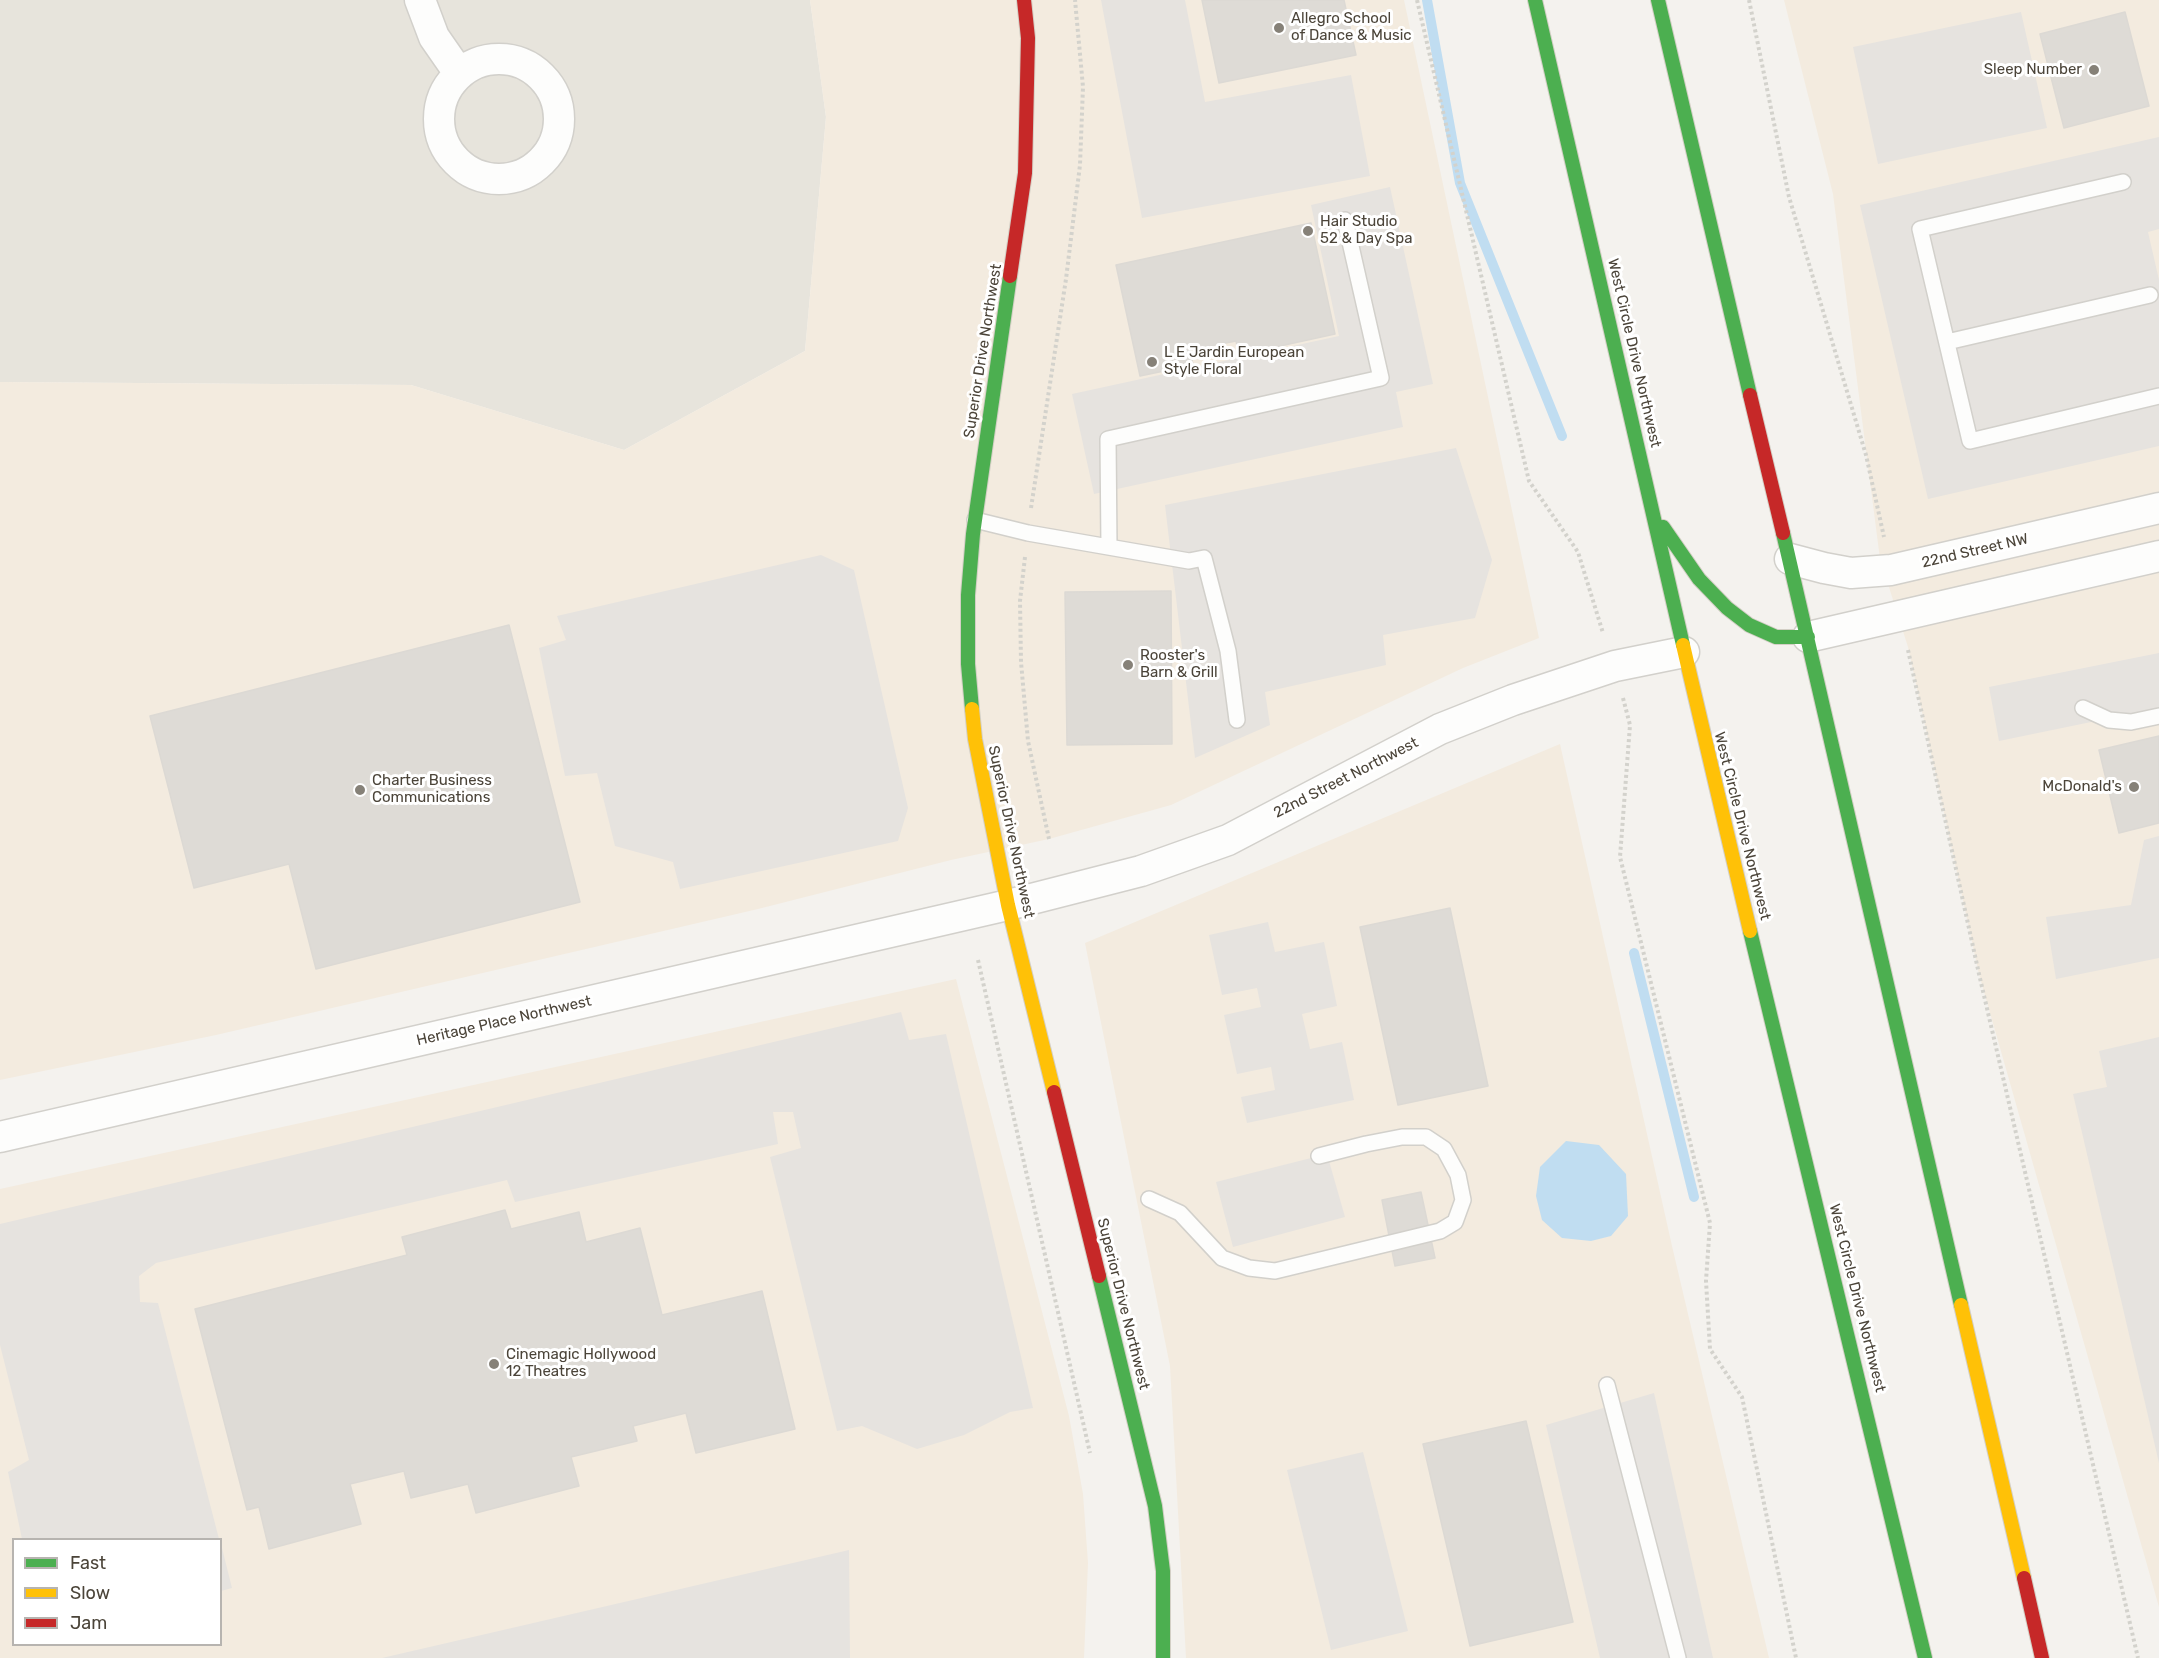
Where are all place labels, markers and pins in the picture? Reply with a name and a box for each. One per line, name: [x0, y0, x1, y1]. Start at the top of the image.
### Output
place label: Allegro School of Dance & Music: [1291, 10, 1412, 45]
marker: Allegro School of Dance & Music: [1272, 21, 1286, 35]
place label: Sleep Number: [1984, 61, 2082, 79]
marker: Sleep Number: [2087, 63, 2101, 77]
place label: Hair Studio 52 & Day Spa: [1320, 213, 1412, 248]
marker: Hair Studio 52 & Day Spa: [1301, 224, 1315, 238]
place label: L E Jardin European Style Floral: [1164, 344, 1304, 379]
marker: L E Jardin European Style Floral: [1145, 355, 1159, 369]
place label: Rooster's Barn & Grill: [1140, 647, 1218, 682]
marker: Rooster's Barn & Grill: [1121, 658, 1135, 672]
place label: Charter Business Communications: [372, 772, 492, 807]
place label: McDonald's: [2042, 778, 2122, 796]
marker: McDonald's: [2127, 780, 2141, 794]
marker: Charter Business Communications: [353, 783, 367, 797]
place label: Cinemagic Hollywood 12 Theatres: [506, 1346, 656, 1381]
marker: Cinemagic Hollywood 12 Theatres: [487, 1357, 501, 1371]

